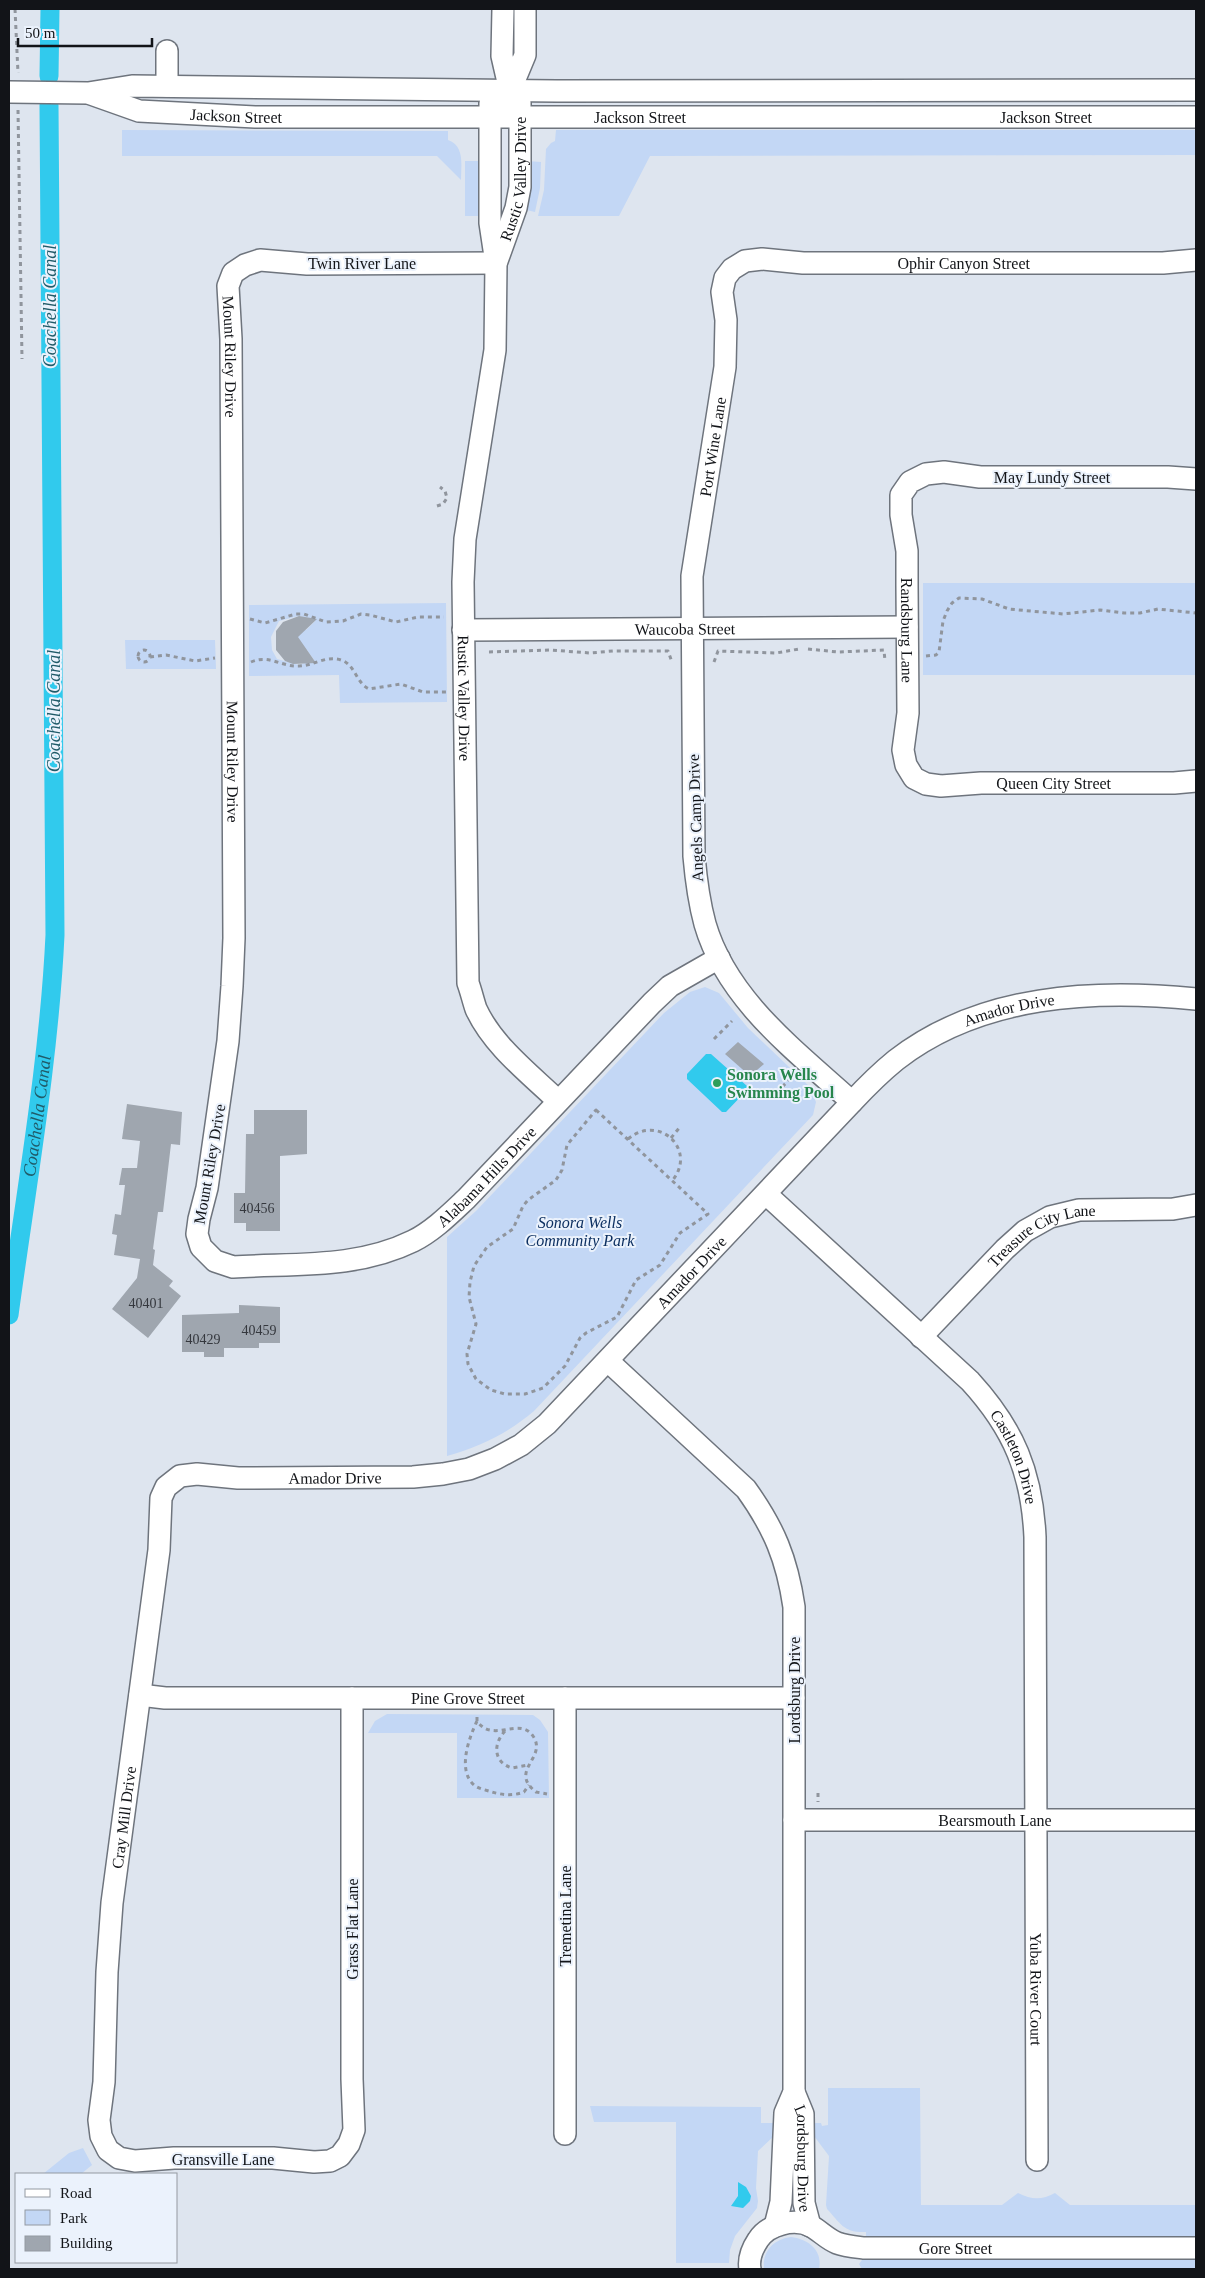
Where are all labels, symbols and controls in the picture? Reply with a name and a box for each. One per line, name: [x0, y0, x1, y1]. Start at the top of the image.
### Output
scale bar: [18, 15, 151, 47]
text: 50 m: [25, 25, 56, 41]
street label: Jackson Street: [190, 106, 282, 126]
street label: Jackson Street: [594, 109, 686, 126]
street label: Jackson Street: [1000, 109, 1092, 126]
street label: Rustic Valley Drive: [497, 117, 530, 243]
water label: Coachella Canal: [40, 245, 60, 367]
street label: Twin River Lane: [308, 255, 416, 272]
street label: Ophir Canyon Street: [897, 255, 1031, 273]
street label: Mount Riley Drive: [220, 295, 239, 418]
street label: Port Wine Lane: [697, 396, 729, 498]
street label: May Lundy Street: [994, 469, 1111, 487]
street label: Randsburg Lane: [897, 578, 916, 683]
street label: Waucoba Street: [635, 620, 736, 638]
street label: Rustic Valley Drive: [455, 635, 473, 761]
water label: Coachella Canal: [44, 650, 64, 772]
street label: Mount Riley Drive: [223, 701, 241, 823]
street label: Angels Camp Drive: [685, 754, 707, 882]
street label: Queen City Street: [996, 775, 1112, 793]
street label: Amador Drive: [961, 991, 1055, 1030]
water label: Coachella Canal: [19, 1054, 55, 1178]
place label: Sonora Wells Swimming Pool: [727, 1066, 835, 1102]
marker: Sonora Wells Swimming Pool: [711, 1077, 723, 1089]
street label: Mount Riley Drive: [191, 1103, 229, 1226]
street label: Alabama Hills Drive: [434, 1123, 539, 1230]
house number: 40456: [240, 1201, 275, 1216]
street label: Treasure City Lane: [985, 1202, 1096, 1271]
park label: Sonora Wells Community Park: [526, 1214, 635, 1250]
street label: Amador Drive: [653, 1233, 730, 1312]
house number: 40401: [129, 1296, 164, 1311]
house number: 40459: [242, 1323, 277, 1338]
house number: 40429: [186, 1332, 221, 1347]
street label: Castleton Drive: [987, 1407, 1040, 1505]
street label: Amador Drive: [289, 1469, 382, 1487]
street label: Lordsburg Drive: [786, 1637, 804, 1743]
street label: Pine Grove Street: [411, 1690, 525, 1707]
street label: Cray Mill Drive: [109, 1765, 139, 1870]
street label: Bearsmouth Lane: [938, 1812, 1052, 1829]
street label: Tremetina Lane: [557, 1865, 574, 1967]
street label: Grass Flat Lane: [344, 1878, 361, 1980]
street label: Yuba River Court: [1027, 1933, 1045, 2046]
street label: Lordsburg Drive: [791, 2102, 814, 2214]
street label: Gransville Lane: [172, 2151, 274, 2168]
legend: [15, 2173, 178, 2263]
text: Road: [60, 2185, 92, 2201]
text: Park: [60, 2210, 88, 2226]
text: Building: [60, 2235, 113, 2251]
street label: Gore Street: [919, 2240, 993, 2257]

